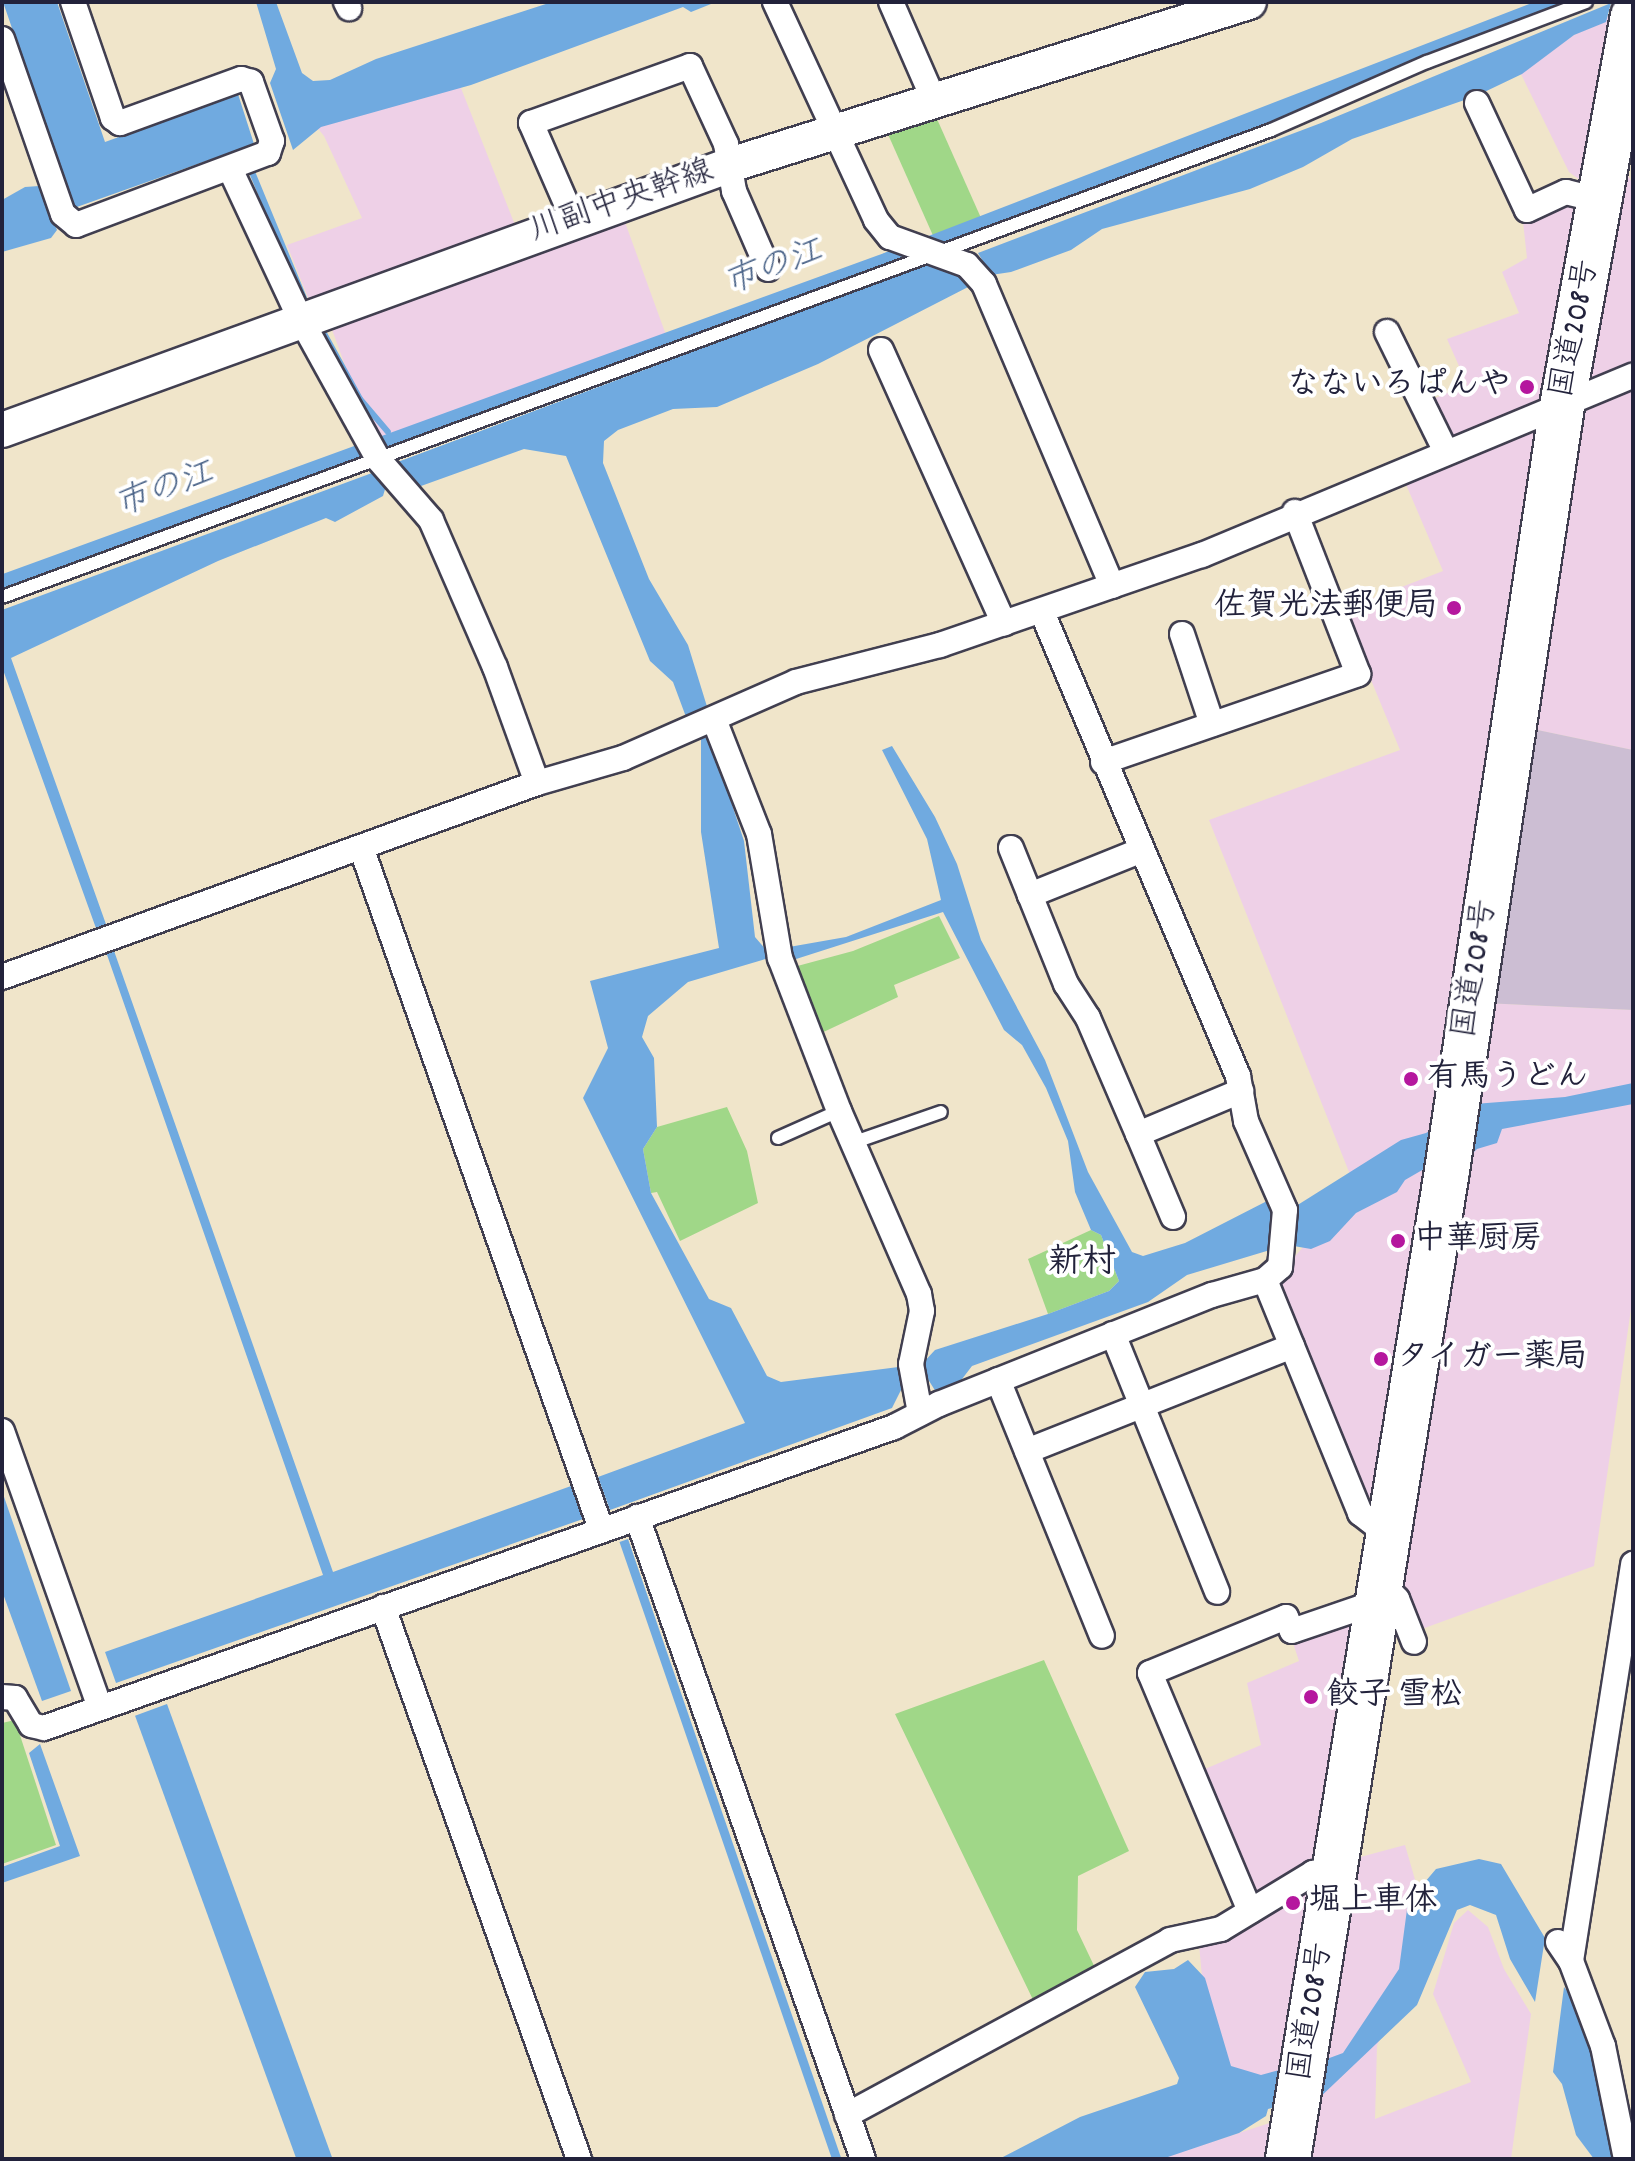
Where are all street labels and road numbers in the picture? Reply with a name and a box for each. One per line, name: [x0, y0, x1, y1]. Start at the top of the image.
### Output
street label: 川副中央幹線: [525, 154, 719, 252]
street label: 国道208号: [1545, 256, 1609, 402]
street label: 国道208号: [1447, 897, 1507, 1041]
street label: 国道208号: [1283, 1940, 1343, 2084]

